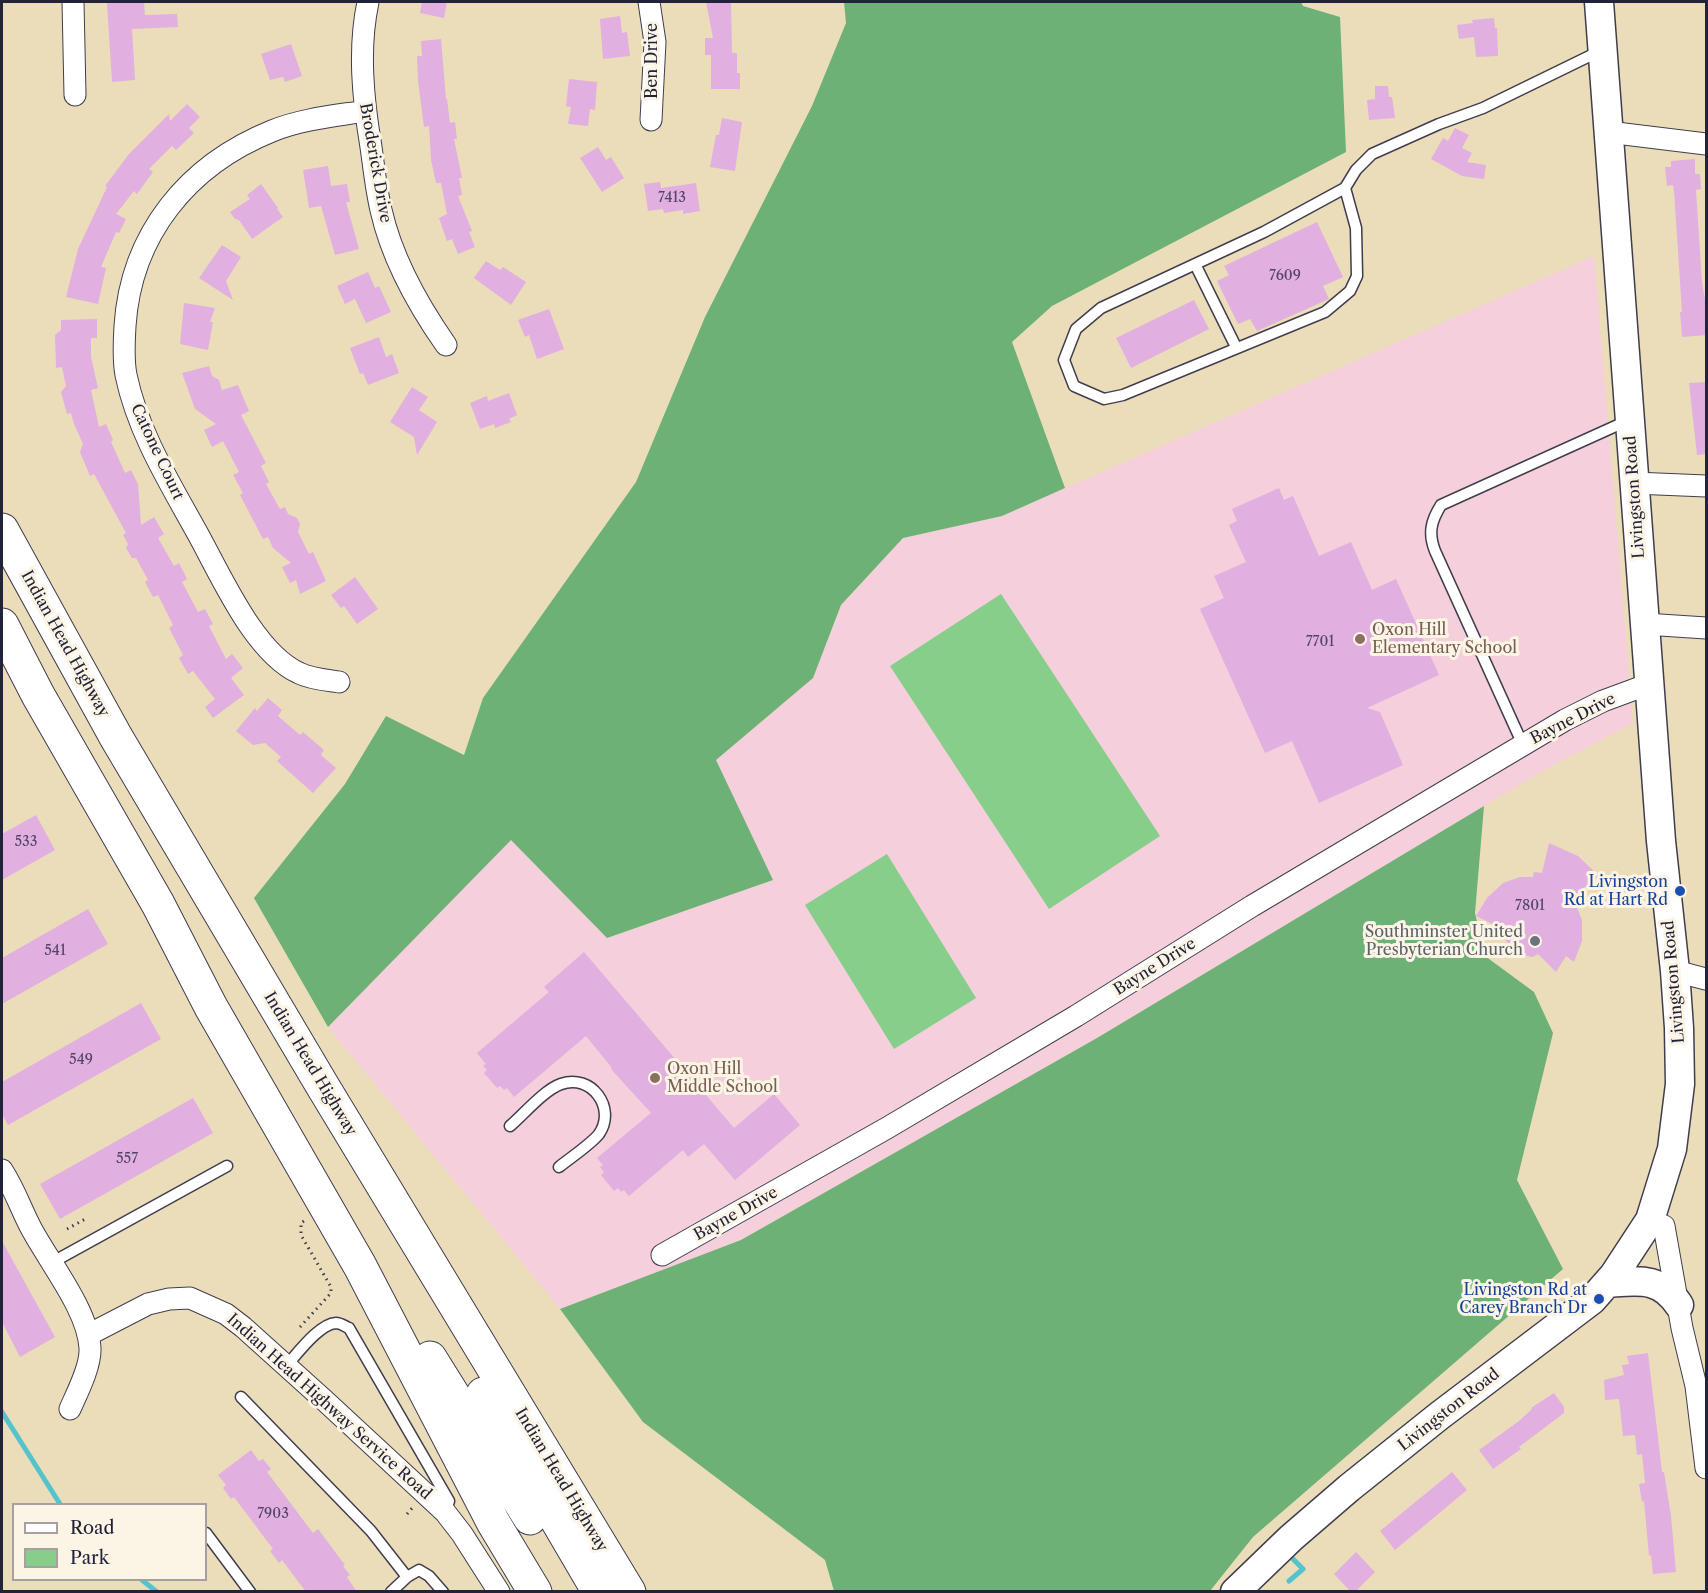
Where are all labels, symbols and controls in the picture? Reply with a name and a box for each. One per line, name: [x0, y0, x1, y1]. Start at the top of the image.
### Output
street label: Ben Drive: [642, 23, 662, 99]
street label: Broderick Drive: [355, 102, 395, 224]
house number: 7413: [658, 190, 686, 206]
house number: 7609: [1269, 268, 1301, 284]
street label: Catone Court: [126, 401, 188, 503]
street label: Livingston Road: [1621, 435, 1649, 559]
street label: Indian Head Highway: [17, 567, 113, 721]
place label: Oxon Hill Elementary School: [1372, 620, 1517, 658]
marker: Oxon Hill Elementary School: [1353, 632, 1367, 646]
house number: 7701: [1306, 634, 1334, 650]
street label: Bayne Drive: [1527, 689, 1619, 749]
house number: 533: [14, 834, 38, 850]
place label: Livingston Rd at Hart Rd: [1564, 872, 1668, 910]
marker: Livingston Rd at Hart Rd: [1673, 884, 1687, 898]
house number: 7801: [1515, 898, 1545, 914]
street label: Livingston Road: [1659, 920, 1689, 1044]
place label: Southminster United Presbyterian Church: [1365, 922, 1523, 960]
street label: Bayne Drive: [1111, 934, 1199, 1000]
marker: Southminster United Presbyterian Church: [1528, 934, 1542, 948]
house number: 541: [44, 943, 66, 959]
street label: Indian Head Highway: [259, 989, 361, 1139]
house number: 549: [69, 1052, 93, 1068]
place label: Oxon Hill Middle School: [667, 1059, 778, 1097]
marker: Oxon Hill Middle School: [648, 1071, 662, 1085]
house number: 557: [116, 1151, 138, 1167]
street label: Bayne Drive: [691, 1183, 781, 1245]
place label: Livingston Rd at Carey Branch Dr: [1459, 1280, 1587, 1318]
marker: Livingston Rd at Carey Branch Dr: [1592, 1292, 1606, 1306]
street label: Indian Head Highway Service Road: [223, 1310, 435, 1504]
street label: Livingston Road: [1394, 1364, 1504, 1456]
street label: Indian Head Highway: [510, 1405, 612, 1555]
legend: [12, 1503, 207, 1581]
house number: 7903: [257, 1506, 289, 1522]
text: Road: [70, 1517, 115, 1539]
text: Park: [70, 1547, 109, 1569]

